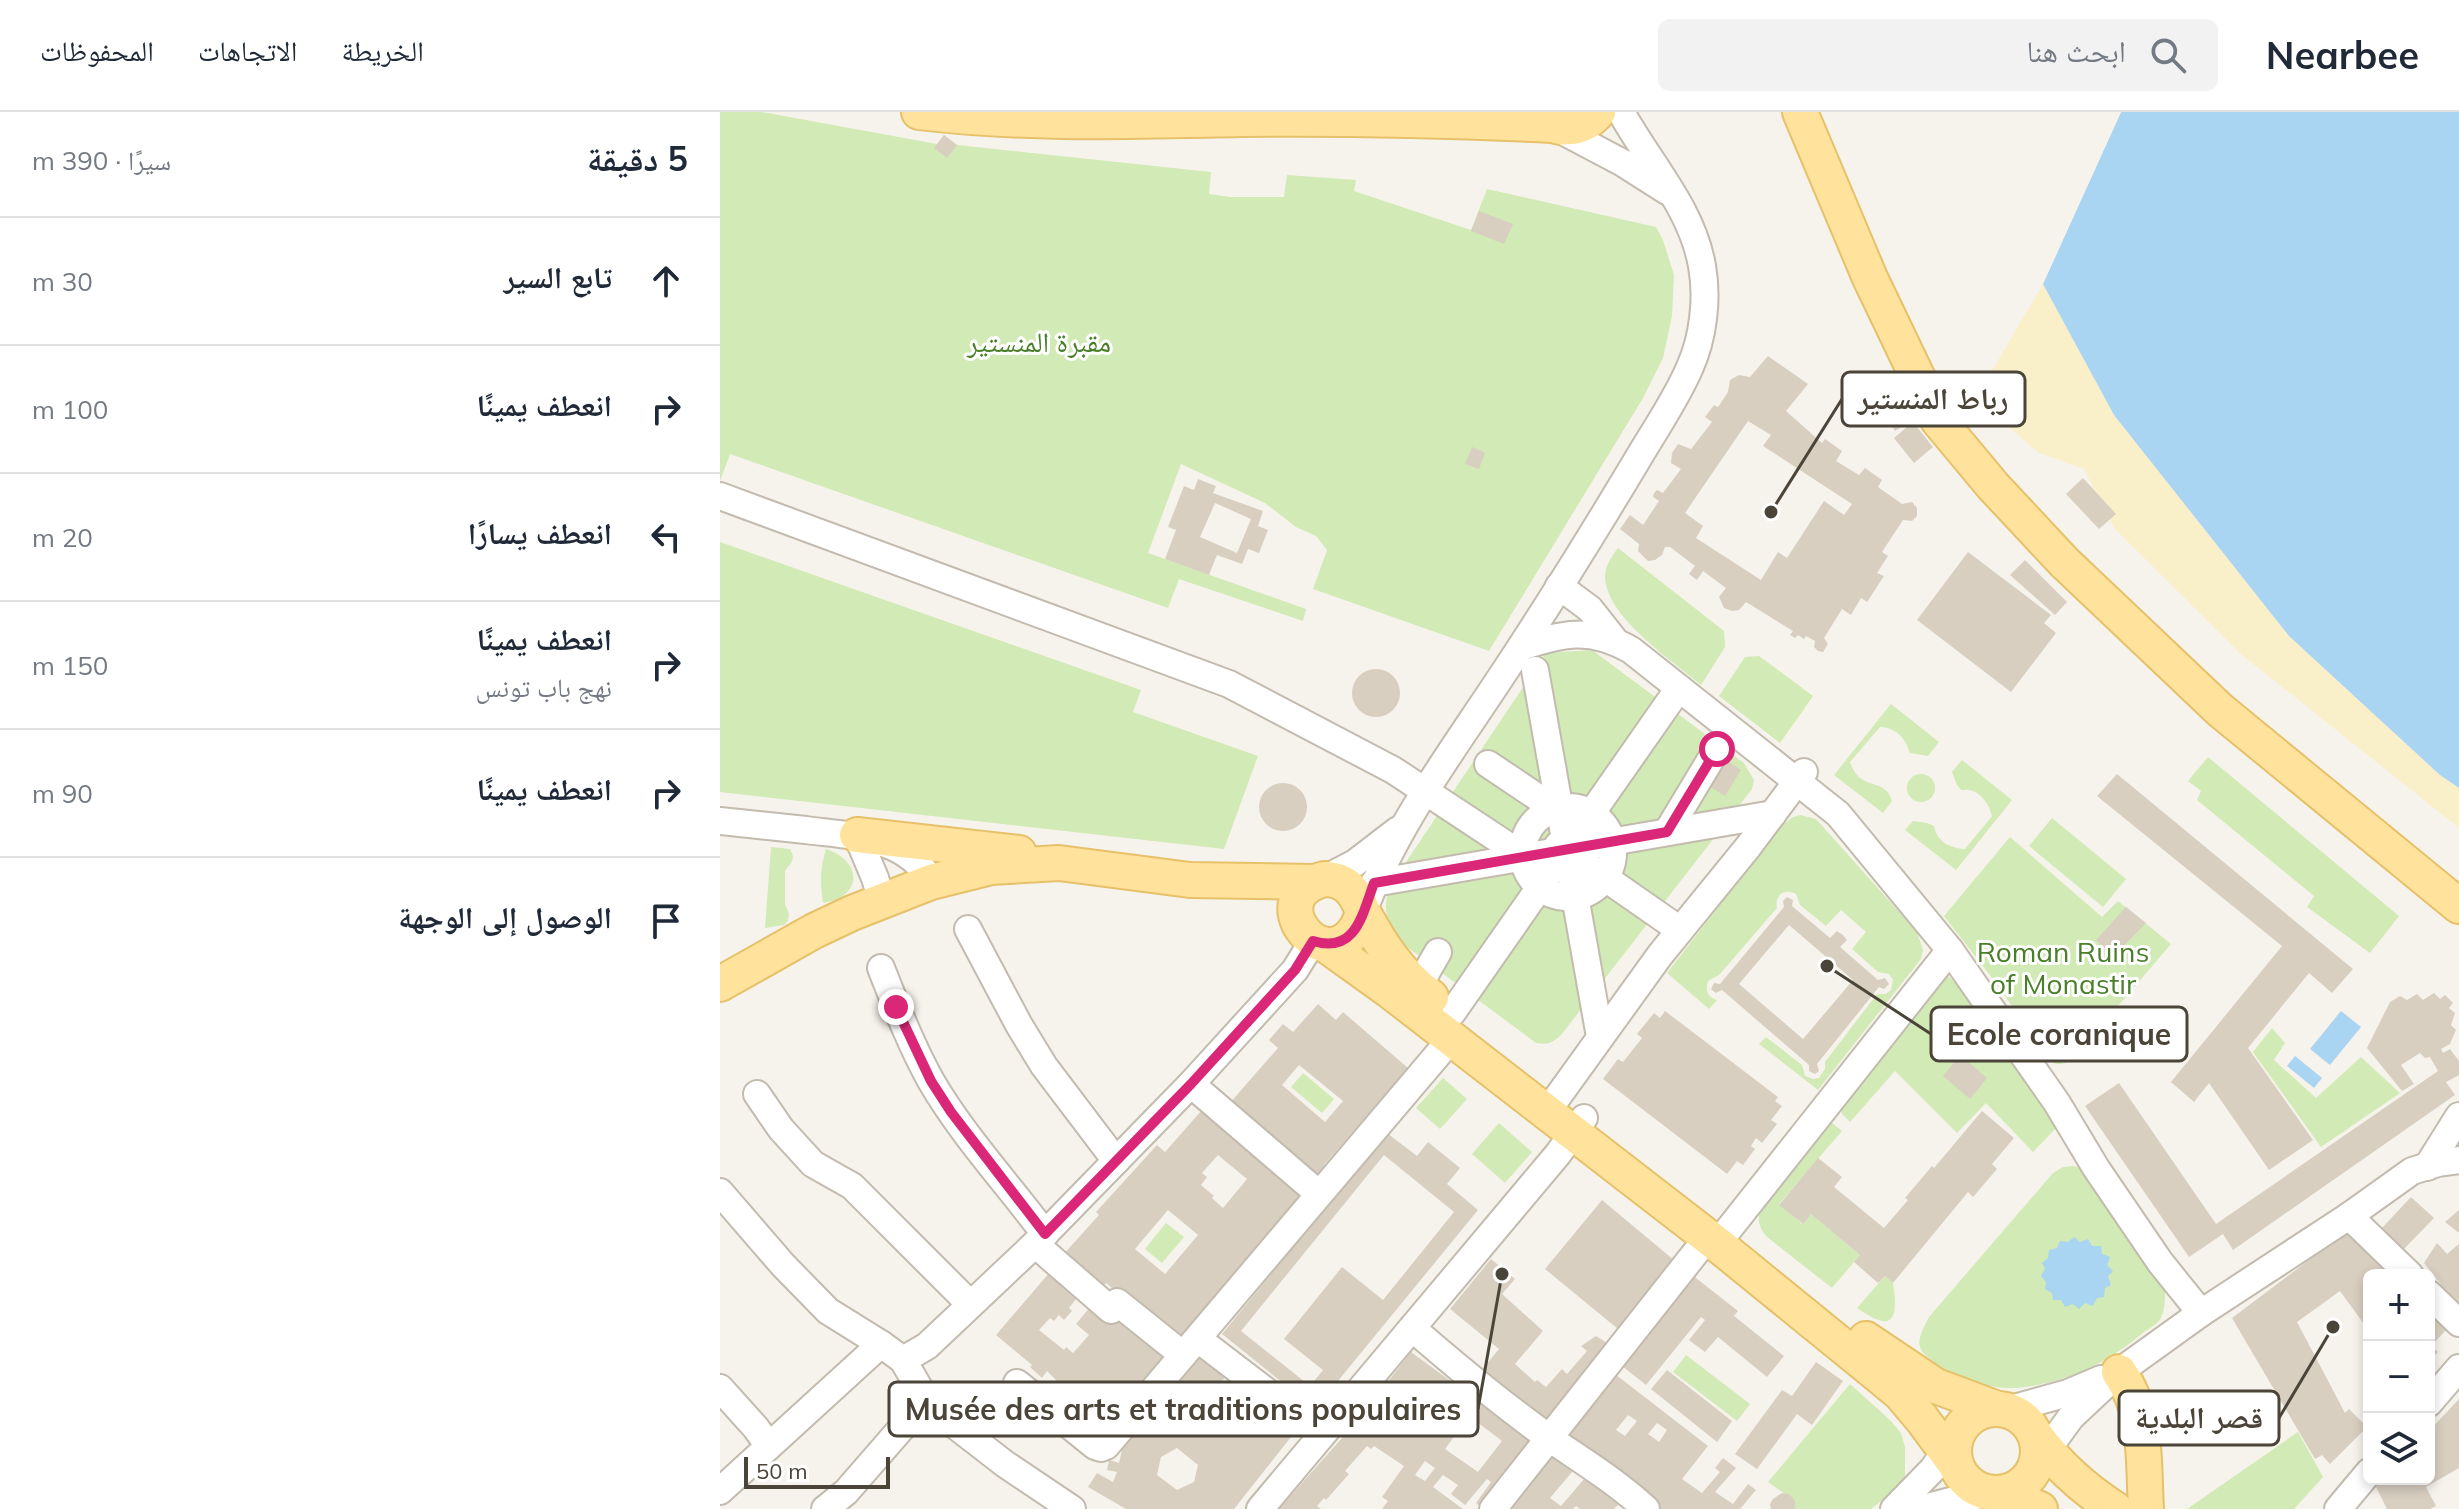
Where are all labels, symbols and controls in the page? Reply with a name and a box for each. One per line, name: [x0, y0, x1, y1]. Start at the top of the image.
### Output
search box: [1658, 19, 2218, 91]
text: Nearbee: [2266, 31, 2419, 79]
text: ابحث هنا: [2026, 32, 2126, 70]
text: المحفوظات: [40, 33, 154, 68]
text: الاتجاهات: [198, 33, 297, 68]
text: الخريطة: [341, 33, 424, 68]
icon: search: [2146, 33, 2190, 77]
text: 5 دقيقة: [587, 137, 688, 180]
text: سيرًا · 390 m: [32, 144, 171, 177]
text: تابع السير: [504, 258, 612, 296]
icon: ahead: [644, 259, 688, 303]
text: 30 m: [32, 265, 93, 298]
park label: مقبرة المنستير: [966, 324, 1111, 359]
callout: رباط المنستير: [1842, 372, 2025, 426]
text: رباط المنستير: [1856, 379, 2008, 417]
text: انعطف يمينًا: [477, 386, 612, 424]
icon: right: [644, 387, 688, 431]
text: 100 m: [32, 393, 108, 426]
text: انعطف يسارًا: [468, 514, 612, 552]
icon: left: [644, 515, 688, 559]
text: 20 m: [32, 521, 93, 554]
text: انعطف يمينًا: [477, 620, 612, 658]
icon: right: [644, 643, 688, 687]
text: 150 m: [32, 649, 108, 682]
text: نهج باب تونس: [476, 671, 612, 704]
route start: [1699, 731, 1735, 767]
text: انعطف يمينًا: [477, 770, 612, 808]
icon: right: [644, 771, 688, 815]
text: 90 m: [32, 777, 93, 810]
text: الوصول إلى الوجهة: [398, 898, 612, 936]
icon: arrive: [644, 899, 688, 943]
park label: Roman Ruins of Monastir: [1977, 934, 2149, 1001]
route end: [878, 989, 914, 1025]
callout: Ecole coranique: [1931, 1007, 2187, 1061]
text: Ecole coranique: [1947, 1015, 2171, 1053]
map controls: [2363, 1269, 2435, 1485]
button: +: [2363, 1269, 2435, 1341]
button: −: [2363, 1341, 2435, 1413]
callout: Musée des arts et traditions populaires: [889, 1382, 1478, 1436]
text: Musée des arts et traditions populaires: [905, 1390, 1461, 1428]
callout: قصر البلدية: [2119, 1391, 2279, 1445]
text: قصر البلدية: [2135, 1398, 2263, 1436]
button: layers: [2363, 1413, 2435, 1485]
scale bar: [744, 1453, 890, 1489]
text: 50 m: [756, 1457, 807, 1485]

